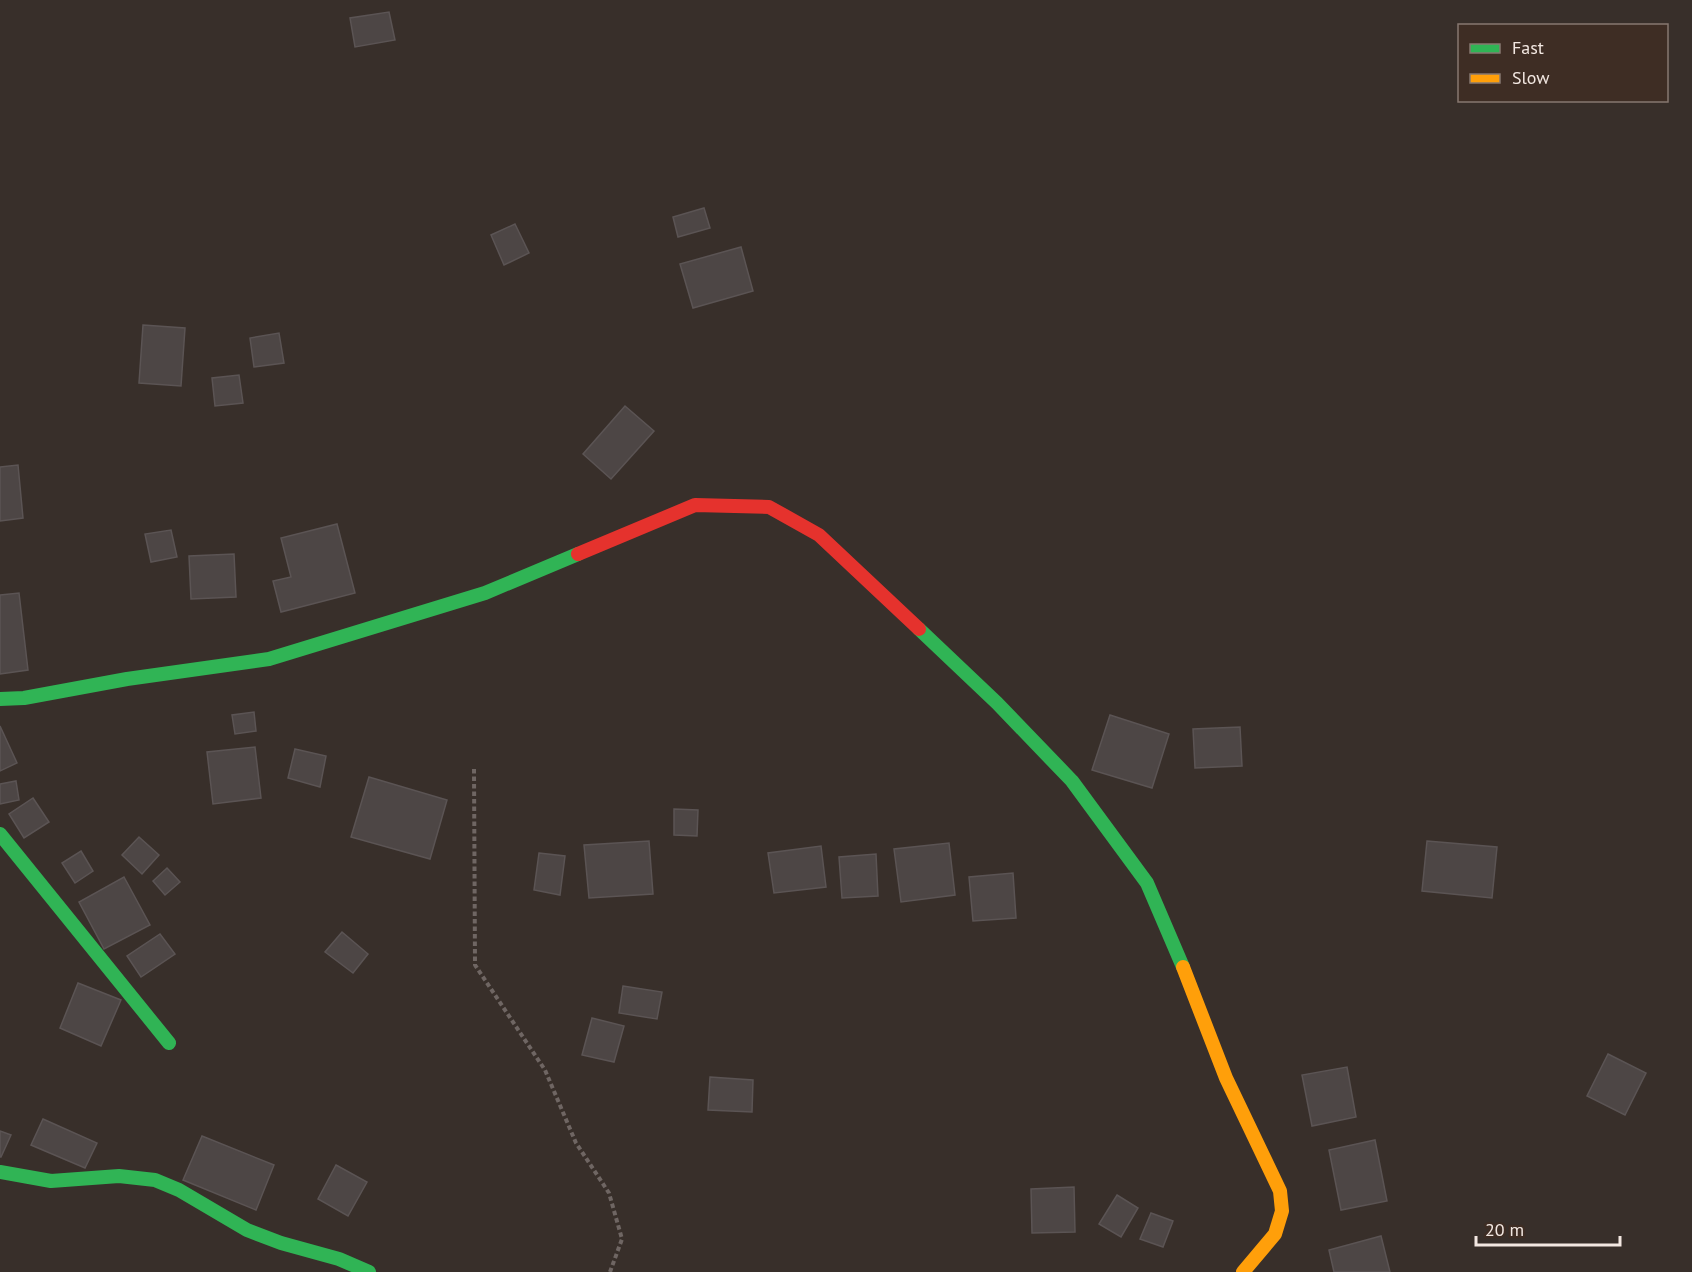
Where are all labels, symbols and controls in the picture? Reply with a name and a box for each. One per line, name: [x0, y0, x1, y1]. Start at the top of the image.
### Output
legend: [1458, 24, 1668, 102]
text: Fast: [1512, 36, 1544, 59]
text: Slow: [1512, 66, 1550, 89]
scale bar: [1476, 1209, 1620, 1247]
text: 20 m: [1485, 1218, 1524, 1241]

